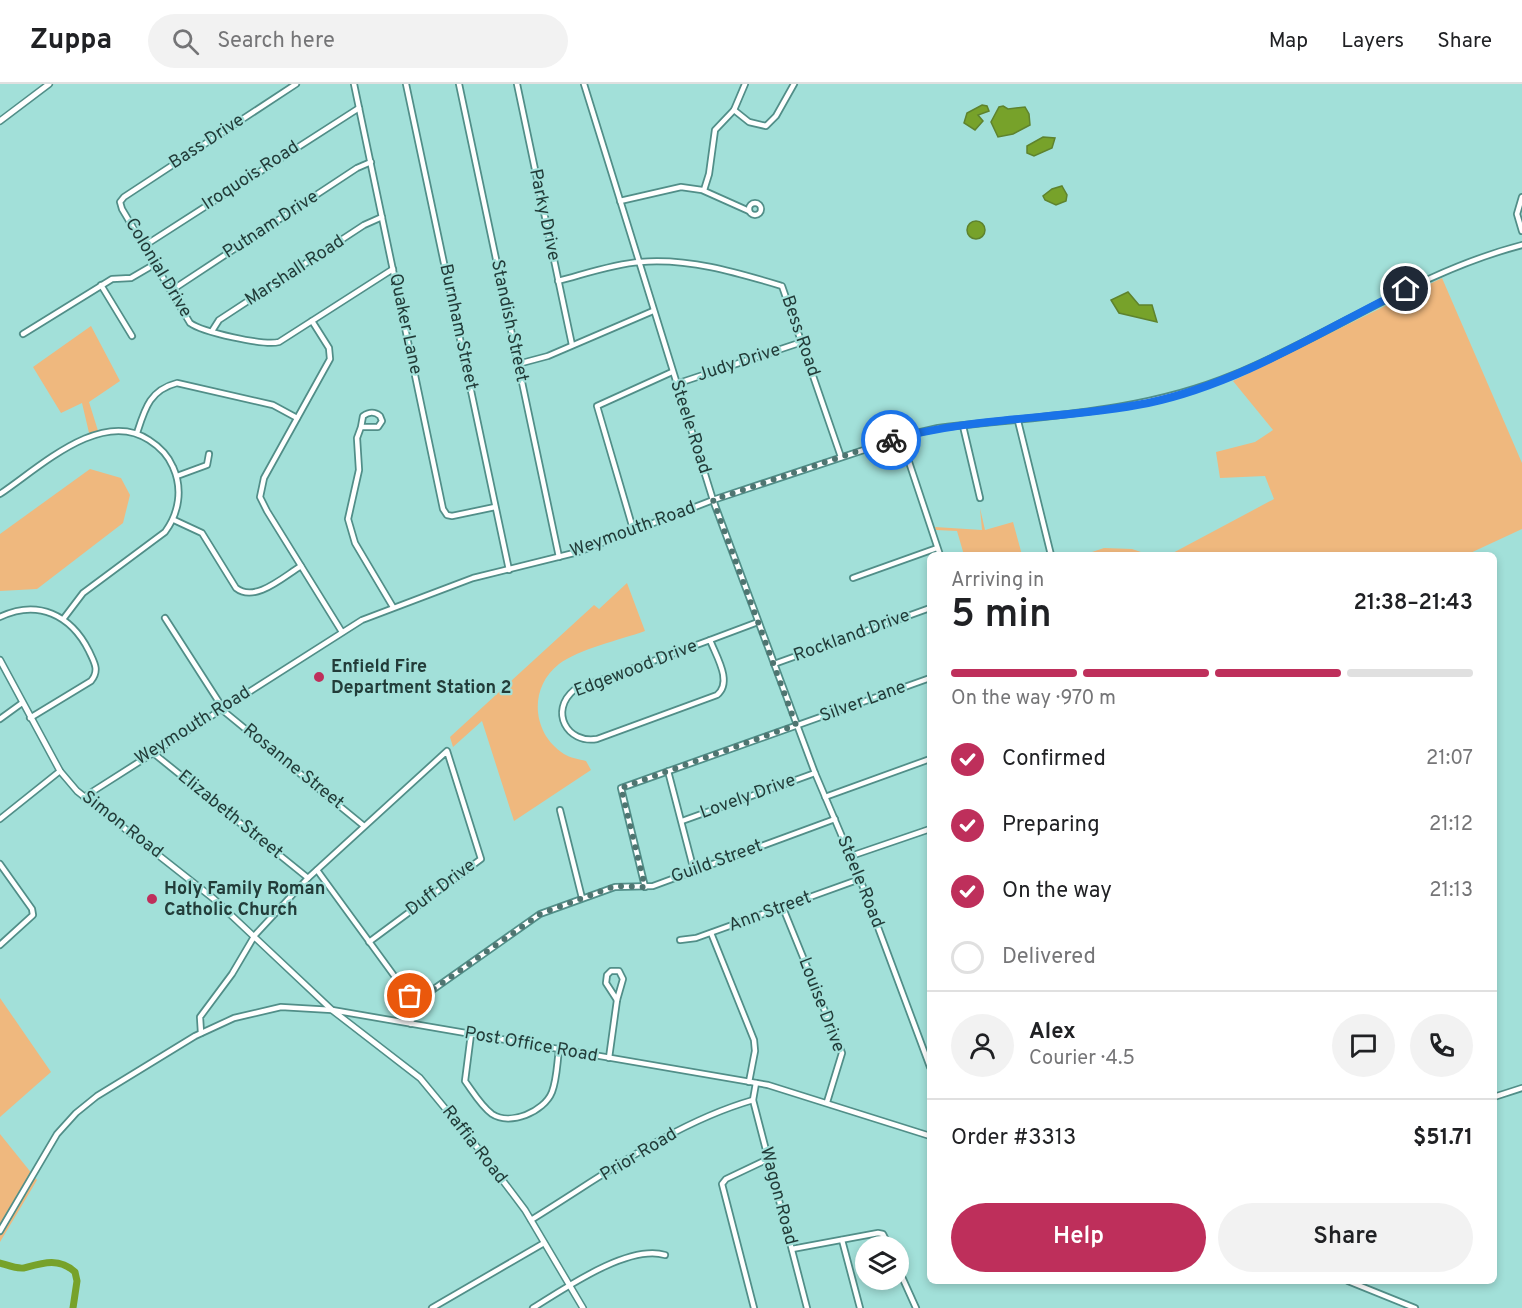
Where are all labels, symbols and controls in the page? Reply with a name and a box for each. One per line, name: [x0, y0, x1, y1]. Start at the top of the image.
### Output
search box: [148, 14, 568, 68]
text: Zuppa: [30, 23, 112, 59]
icon: search: [169, 25, 202, 58]
text: Search here: [217, 28, 335, 55]
text: Map: [1269, 28, 1308, 55]
text: Layers: [1341, 28, 1404, 55]
text: Share: [1437, 28, 1492, 55]
street label: Bass Drive: [165, 109, 249, 175]
street label: Iroquois Road: [198, 136, 304, 216]
street label: Parky Drive: [523, 167, 565, 263]
street label: Putnam Drive: [219, 186, 323, 264]
street label: Colonial Drive: [119, 214, 197, 322]
street label: Marshall Road: [241, 230, 349, 312]
street label: Standish Street: [485, 258, 533, 384]
street label: Burnham Street: [433, 262, 483, 392]
pin: [1380, 263, 1431, 314]
street label: Quaker Lane: [383, 271, 427, 377]
icon: home: [1389, 272, 1422, 305]
street label: Bess Road: [775, 292, 825, 380]
street label: Judy Drive: [694, 339, 784, 387]
street label: Steele Road: [664, 377, 716, 477]
courier: [861, 410, 921, 470]
icon: bike: [875, 424, 908, 457]
street label: Weymouth Road: [567, 497, 699, 563]
text: Arriving in: [951, 568, 1044, 594]
text: 21:38–21:43: [1353, 590, 1473, 617]
text: 5 min: [951, 592, 1052, 641]
street label: Rockland Drive: [791, 604, 913, 668]
street label: Edgewood Drive: [571, 635, 701, 703]
place label: Enfield Fire Department Station 2: [331, 656, 512, 700]
marker: Enfield Fire Department Station 2: [312, 670, 326, 684]
street label: Silver Lane: [817, 676, 909, 728]
street label: Weymouth Road: [131, 681, 255, 771]
text: On the way · 970 m: [951, 686, 1116, 712]
street label: Rosanne Street: [238, 719, 348, 815]
icon: check: [951, 743, 984, 776]
text: Confirmed: [1002, 746, 1106, 773]
text: 21:07: [1426, 746, 1473, 772]
street label: Elizabeth Street: [173, 766, 287, 864]
street label: Lovely Drive: [697, 769, 799, 825]
street label: Simon Road: [77, 786, 167, 864]
icon: check: [951, 809, 984, 842]
text: Preparing: [1002, 812, 1100, 839]
text: 21:12: [1429, 812, 1473, 838]
street label: Steele Road: [831, 833, 889, 931]
street label: Guild Street: [668, 835, 766, 889]
street label: Duff Drive: [402, 854, 480, 922]
icon: check: [951, 875, 984, 908]
place label: Holy Family Roman Catholic Church: [164, 878, 325, 922]
text: On the way: [1002, 878, 1112, 905]
text: 21:13: [1429, 878, 1473, 904]
street label: Ann Street: [725, 886, 815, 938]
marker: Holy Family Roman Catholic Church: [145, 892, 159, 906]
text: Delivered: [1002, 944, 1096, 971]
street label: Louise Drive: [792, 954, 850, 1056]
pin: [384, 970, 435, 1021]
icon: bag: [393, 979, 426, 1012]
button: person: [951, 1014, 1014, 1077]
button: chat: [1332, 1014, 1395, 1077]
button: phone: [1410, 1014, 1473, 1077]
text: Alex: [1029, 1019, 1076, 1046]
street label: Post Office Road: [462, 1022, 600, 1068]
text: Courier · 4.5: [1029, 1046, 1135, 1072]
street label: Raffia Road: [436, 1101, 512, 1189]
street label: Prior Road: [596, 1123, 682, 1187]
text: Order #3313: [951, 1125, 1076, 1152]
text: $51.71: [1413, 1125, 1473, 1152]
street label: Wagon Road: [754, 1145, 802, 1247]
button: Help: [951, 1203, 1206, 1272]
button: Share: [1218, 1203, 1473, 1272]
map controls: [855, 1236, 909, 1290]
button: layers: [855, 1236, 909, 1290]

